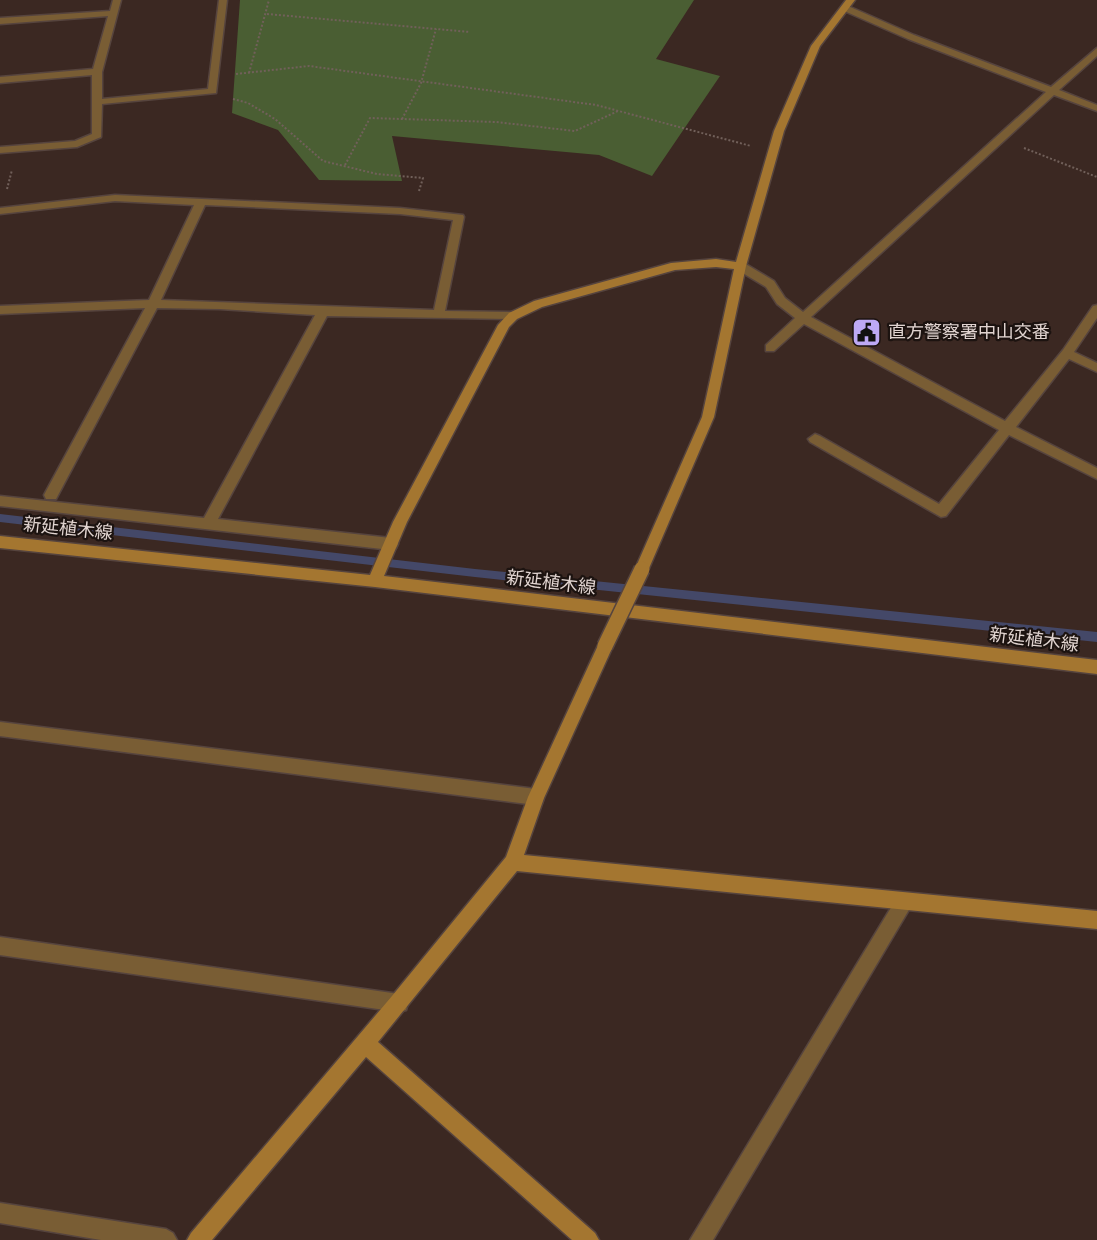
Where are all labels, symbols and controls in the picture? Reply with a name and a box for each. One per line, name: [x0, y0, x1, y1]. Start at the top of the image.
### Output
public building icon: 直方警察署中山交番: [851, 316, 883, 348]
place label: 直方警察署中山交番: [888, 319, 1050, 346]
street label: 新延植木線: [22, 511, 114, 547]
street label: 新延植木線: [505, 564, 597, 602]
street label: 新延植木線: [988, 621, 1080, 659]

